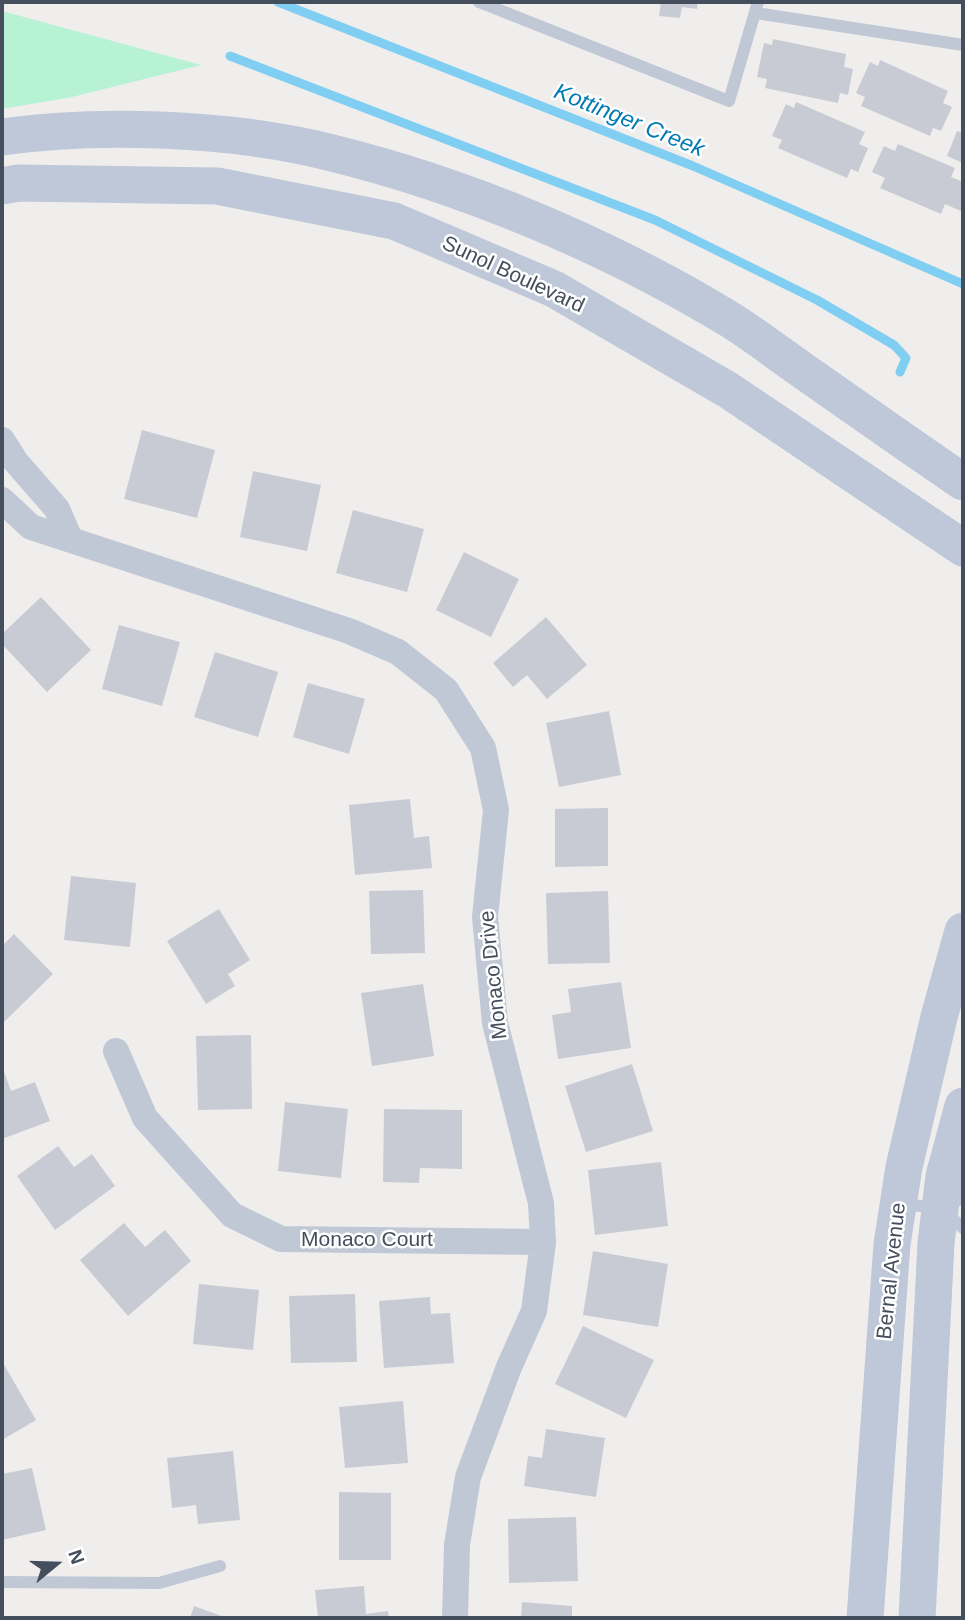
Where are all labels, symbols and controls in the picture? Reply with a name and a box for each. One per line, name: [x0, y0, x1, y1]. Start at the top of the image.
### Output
water label: Kottinger Creek: [550, 78, 708, 164]
street label: Sunol Boulevard: [438, 231, 588, 319]
street label: Monaco Drive: [475, 909, 513, 1041]
street label: Bernal Avenue: [872, 1201, 912, 1341]
street label: Monaco Court: [301, 1227, 433, 1253]
north arrow: [21, 1529, 91, 1599]
text: N: [64, 1547, 88, 1567]

